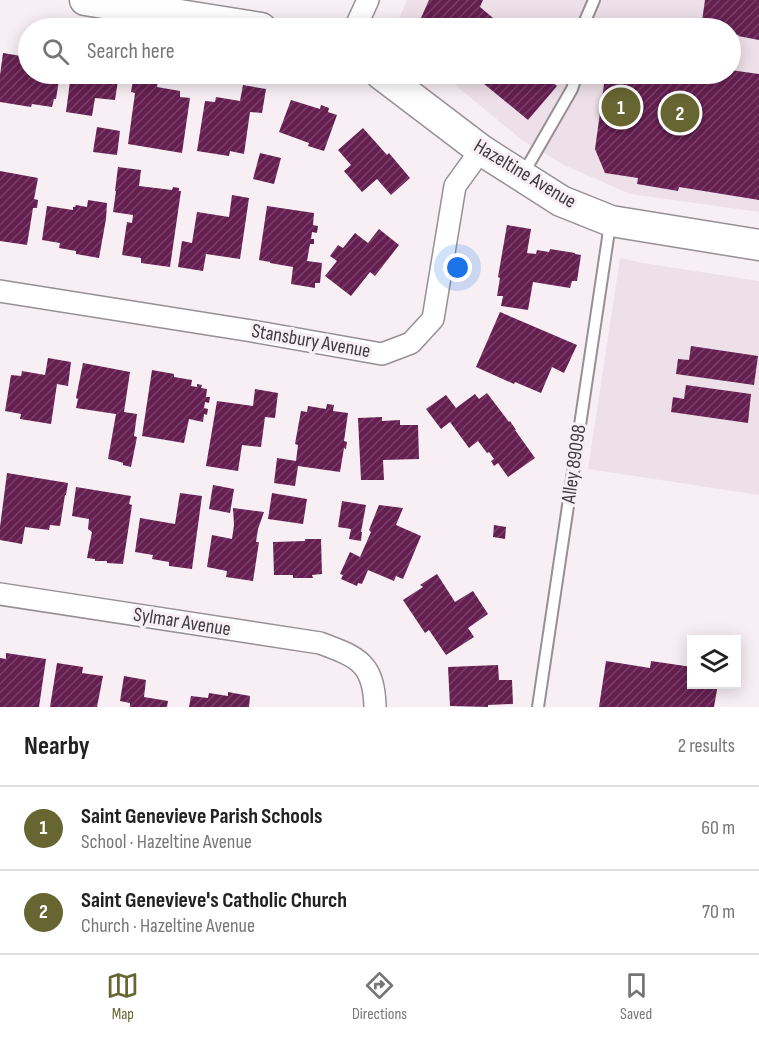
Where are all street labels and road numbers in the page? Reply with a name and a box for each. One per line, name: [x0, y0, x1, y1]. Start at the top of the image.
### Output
street label: Hazeltine Avenue: [470, 134, 580, 214]
street label: Stansbury Avenue: [250, 319, 372, 363]
street label: Alley 89098: [556, 423, 591, 506]
street label: Sylmar Avenue: [132, 602, 232, 642]

